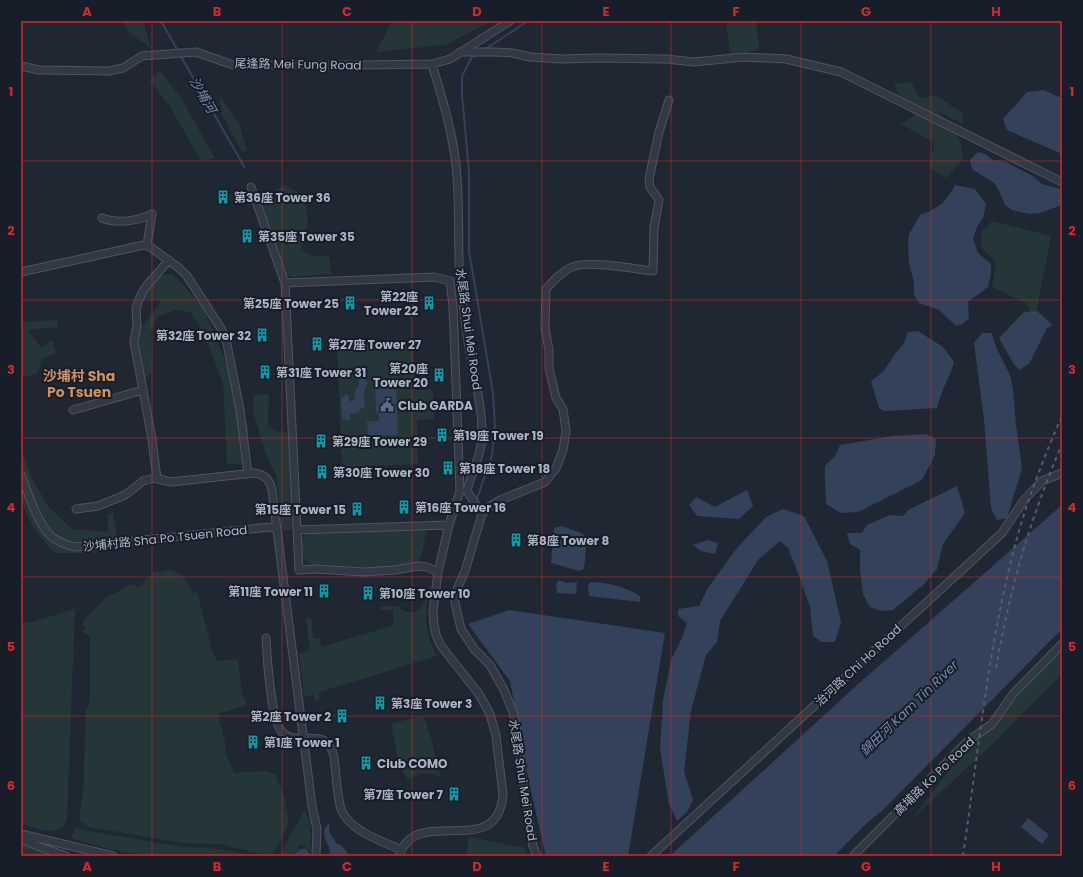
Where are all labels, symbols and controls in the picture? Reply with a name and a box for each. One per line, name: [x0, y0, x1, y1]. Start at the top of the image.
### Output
text: A: [82, 2, 92, 21]
text: B: [213, 2, 222, 21]
text: C: [342, 2, 352, 21]
text: D: [472, 2, 482, 21]
text: E: [602, 2, 610, 21]
text: F: [732, 2, 740, 21]
text: G: [861, 2, 871, 21]
text: H: [991, 2, 1001, 21]
street label: 尾逢路 Mei Fung Road: [234, 54, 362, 74]
water label: 沙埔河: [185, 73, 222, 119]
text: 1: [9, 82, 13, 101]
text: 1: [1070, 82, 1074, 101]
building icon: 第36座 Tower 36: [215, 189, 231, 205]
place label: 第36座 Tower 36: [234, 189, 331, 206]
text: 2: [7, 221, 15, 240]
text: 2: [1068, 221, 1076, 240]
building icon: 第35座 Tower 35: [239, 228, 255, 244]
place label: 第35座 Tower 35: [258, 228, 355, 245]
street label: 水尾路 Shui Mei Road: [452, 267, 486, 391]
place label: 第22座 Tower 22: [364, 288, 418, 319]
place label: 第25座 Tower 25: [243, 295, 339, 312]
building icon: 第25座 Tower 25: [342, 295, 358, 311]
building icon: 第22座 Tower 22: [421, 295, 437, 311]
place label: 第32座 Tower 32: [156, 327, 251, 344]
building icon: 第32座 Tower 32: [254, 327, 270, 343]
building icon: 第27座 Tower 27: [309, 336, 325, 352]
place label: 第27座 Tower 27: [328, 336, 422, 353]
text: 3: [7, 360, 15, 379]
place label: 第20座 Tower 20: [373, 360, 428, 391]
text: 3: [1068, 360, 1076, 379]
building icon: 第31座 Tower 31: [257, 364, 273, 380]
place label: 第31座 Tower 31: [276, 364, 366, 381]
district label: 沙埔村 Sha Po Tsuen: [43, 366, 115, 402]
building icon: 第20座 Tower 20: [431, 367, 447, 383]
public building icon: Club GARDA: [379, 397, 395, 413]
place label: Club GARDA: [398, 397, 473, 414]
building icon: 第19座 Tower 19: [434, 427, 450, 443]
place label: 第19座 Tower 19: [453, 427, 544, 444]
building icon: 第29座 Tower 29: [313, 433, 329, 449]
place label: 第29座 Tower 29: [332, 433, 427, 450]
building icon: 第18座 Tower 18: [440, 460, 456, 476]
place label: 第18座 Tower 18: [459, 460, 551, 477]
building icon: 第30座 Tower 30: [314, 464, 330, 480]
place label: 第30座 Tower 30: [333, 464, 430, 481]
text: 4: [7, 498, 16, 517]
text: 4: [1068, 498, 1077, 517]
building icon: 第16座 Tower 16: [396, 499, 412, 515]
place label: 第16座 Tower 16: [415, 499, 506, 516]
place label: 第15座 Tower 15: [255, 501, 346, 518]
building icon: 第15座 Tower 15: [349, 501, 365, 517]
street label: 沙埔村路 Sha Po Tsuen Road: [82, 521, 248, 555]
building icon: 第8座 Tower 8: [508, 532, 524, 548]
place label: 第8座 Tower 8: [527, 532, 610, 549]
place label: 第11座 Tower 11: [228, 583, 313, 600]
building icon: 第11座 Tower 11: [316, 583, 332, 599]
building icon: 第10座 Tower 10: [360, 585, 376, 601]
place label: 第10座 Tower 10: [379, 585, 471, 602]
street label: 治河路 Chi Ho Road: [811, 620, 905, 710]
text: 5: [7, 637, 15, 656]
text: 5: [1068, 637, 1076, 656]
water label: 錦田河 Kam Tin River: [855, 655, 963, 760]
building icon: 第3座 Tower 3: [372, 695, 388, 711]
place label: 第3座 Tower 3: [391, 695, 472, 712]
place label: 第2座 Tower 2: [251, 708, 331, 725]
building icon: 第2座 Tower 2: [334, 708, 350, 724]
street label: 水尾路 Shui Mei Road: [505, 718, 541, 842]
street label: 高埔路 Ko Po Road: [890, 733, 978, 819]
building icon: 第1座 Tower 1: [245, 734, 261, 750]
place label: 第1座 Tower 1: [264, 734, 340, 751]
building icon: Club COMO: [358, 755, 374, 771]
place label: Club COMO: [377, 755, 448, 772]
text: 6: [7, 776, 15, 795]
text: 6: [1068, 776, 1076, 795]
place label: 第7座 Tower 7: [363, 786, 444, 803]
building icon: 第7座 Tower 7: [446, 786, 462, 802]
text: A: [82, 857, 92, 876]
text: B: [213, 857, 222, 876]
text: C: [342, 857, 352, 876]
text: D: [472, 857, 482, 876]
text: E: [602, 857, 610, 876]
text: F: [732, 857, 740, 876]
text: G: [861, 857, 871, 876]
text: H: [991, 857, 1001, 876]

